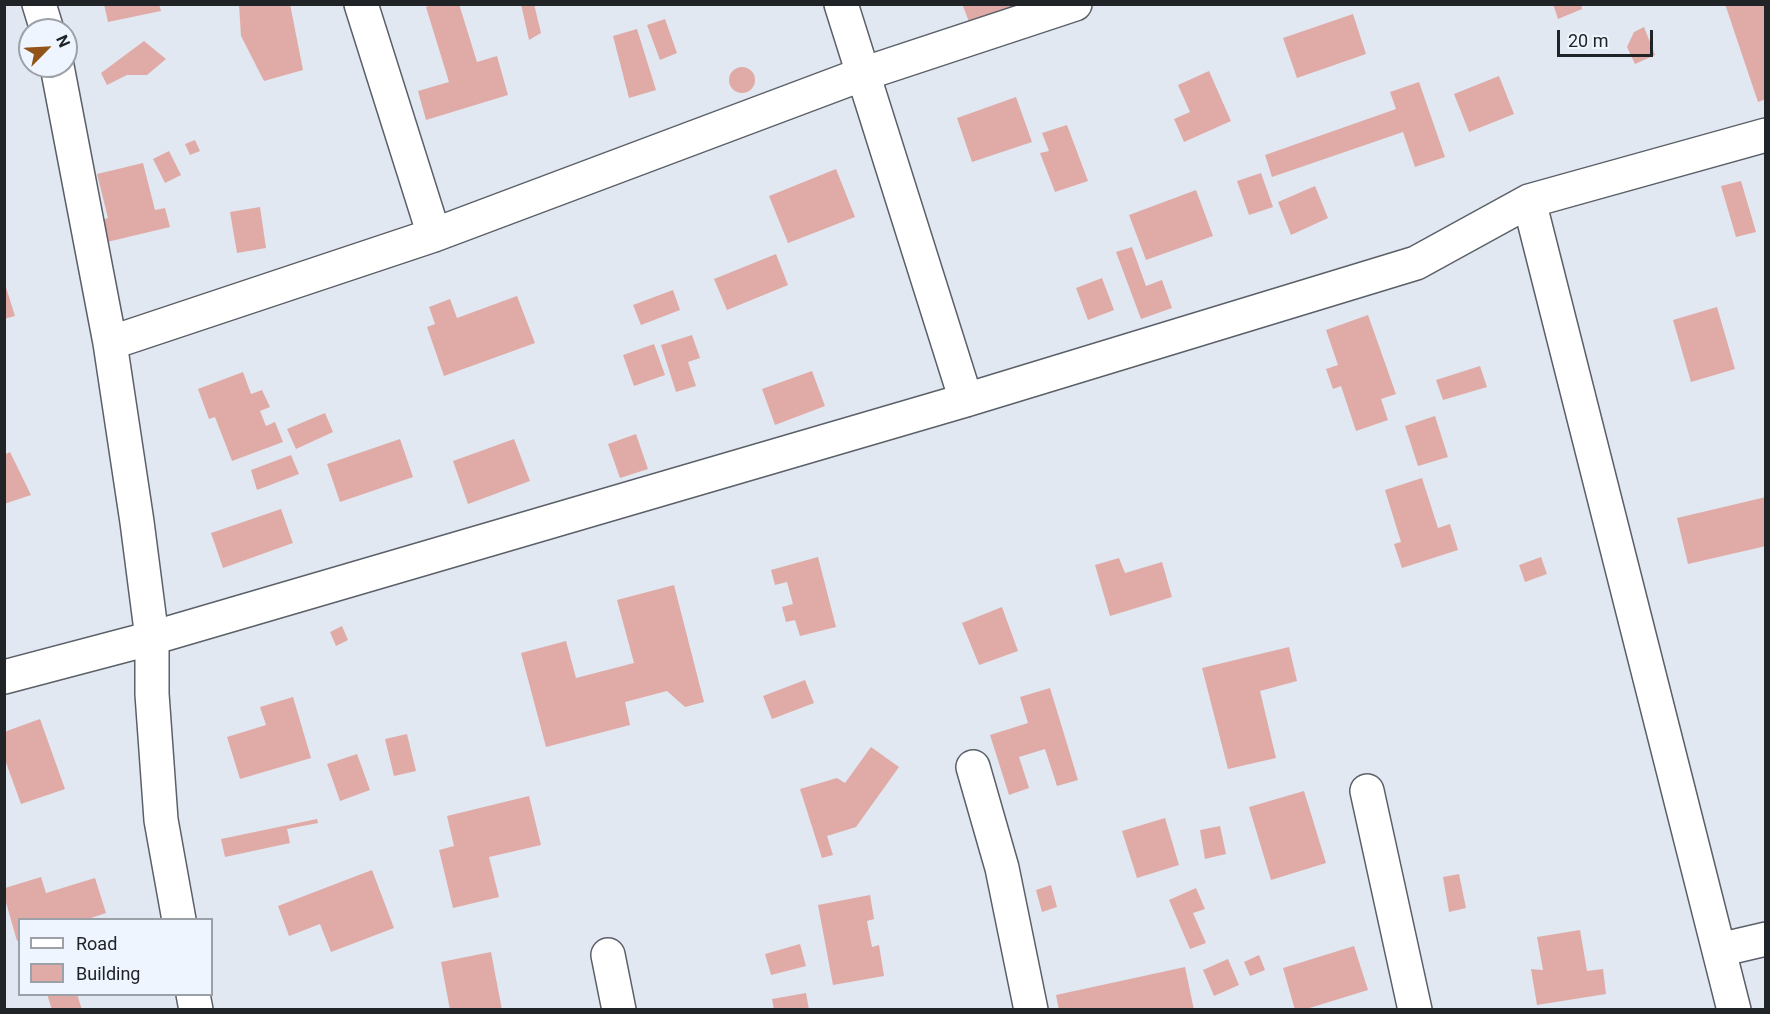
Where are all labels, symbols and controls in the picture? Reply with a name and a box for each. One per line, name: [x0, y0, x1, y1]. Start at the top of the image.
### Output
north arrow: [18, 18, 78, 78]
scale bar: [1560, 18, 1656, 56]
text: 20 m: [1568, 30, 1608, 51]
text: N: [52, 32, 74, 50]
legend: [18, 918, 213, 996]
text: Road: [76, 933, 117, 954]
text: Building: [76, 963, 140, 984]

